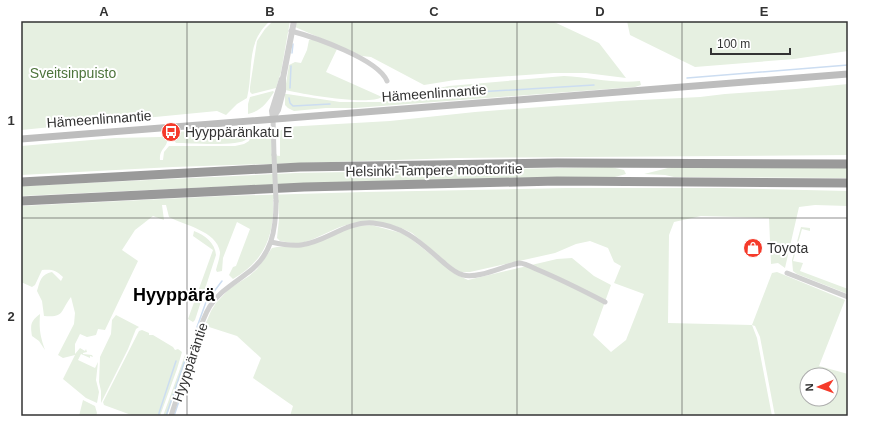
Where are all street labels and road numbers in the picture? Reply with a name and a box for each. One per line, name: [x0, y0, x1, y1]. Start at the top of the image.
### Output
street label: Hämeenlinnantie: [381, 81, 487, 105]
street label: Hämeenlinnantie: [46, 107, 152, 131]
street label: Helsinki-Tampere moottoritie: [345, 160, 523, 180]
street label: Hyyppäräntie: [169, 320, 211, 404]

